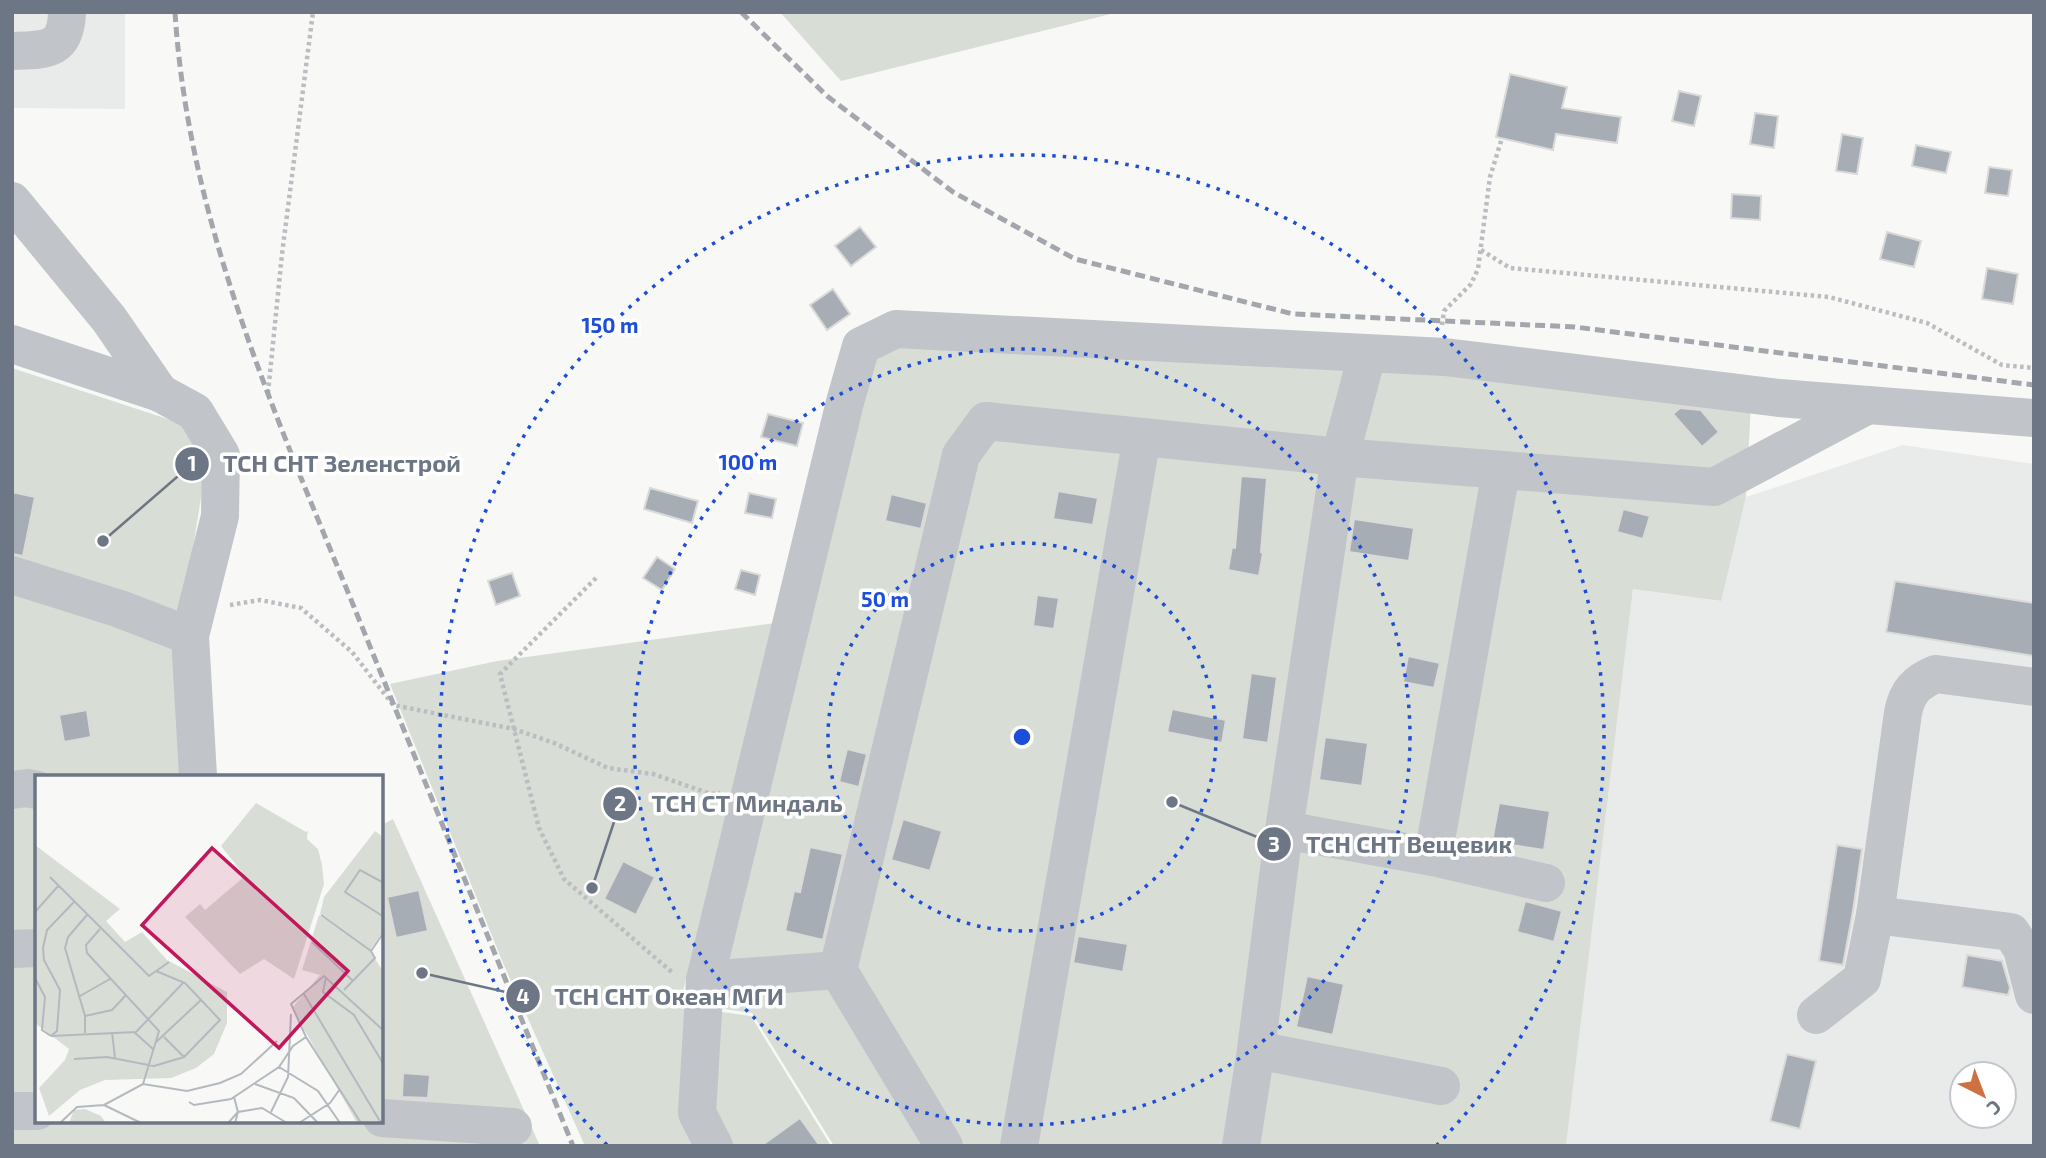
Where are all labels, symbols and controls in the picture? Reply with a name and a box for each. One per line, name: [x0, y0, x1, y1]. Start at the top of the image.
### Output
text: 150 m: [582, 312, 638, 337]
callout: ТСН СНТ Зеленстрой: [175, 441, 475, 486]
text: ТСН СНТ Зеленстрой: [223, 448, 461, 477]
text: 100 m: [719, 449, 777, 474]
text: 1: [187, 450, 197, 475]
text: 50 m: [861, 586, 909, 611]
centre of rings: [1010, 725, 1034, 749]
inset map: [35, 775, 383, 1123]
callout: ТСН СТ Миндаль: [602, 781, 857, 826]
text: ТСН СТ Миндаль: [651, 788, 843, 817]
text: 2: [614, 790, 626, 815]
callout: ТСН СНТ Вещевик: [1257, 822, 1526, 867]
text: ТСН СНТ Вещевик: [1306, 829, 1512, 858]
text: 3: [1268, 831, 1280, 856]
callout: ТСН СНТ Океан МГИ: [506, 974, 798, 1019]
text: ТСН СНТ Океан МГИ: [554, 981, 784, 1010]
text: 4: [516, 983, 530, 1008]
north arrow: [1948, 1060, 2018, 1130]
text: С: [1983, 1096, 2007, 1120]

